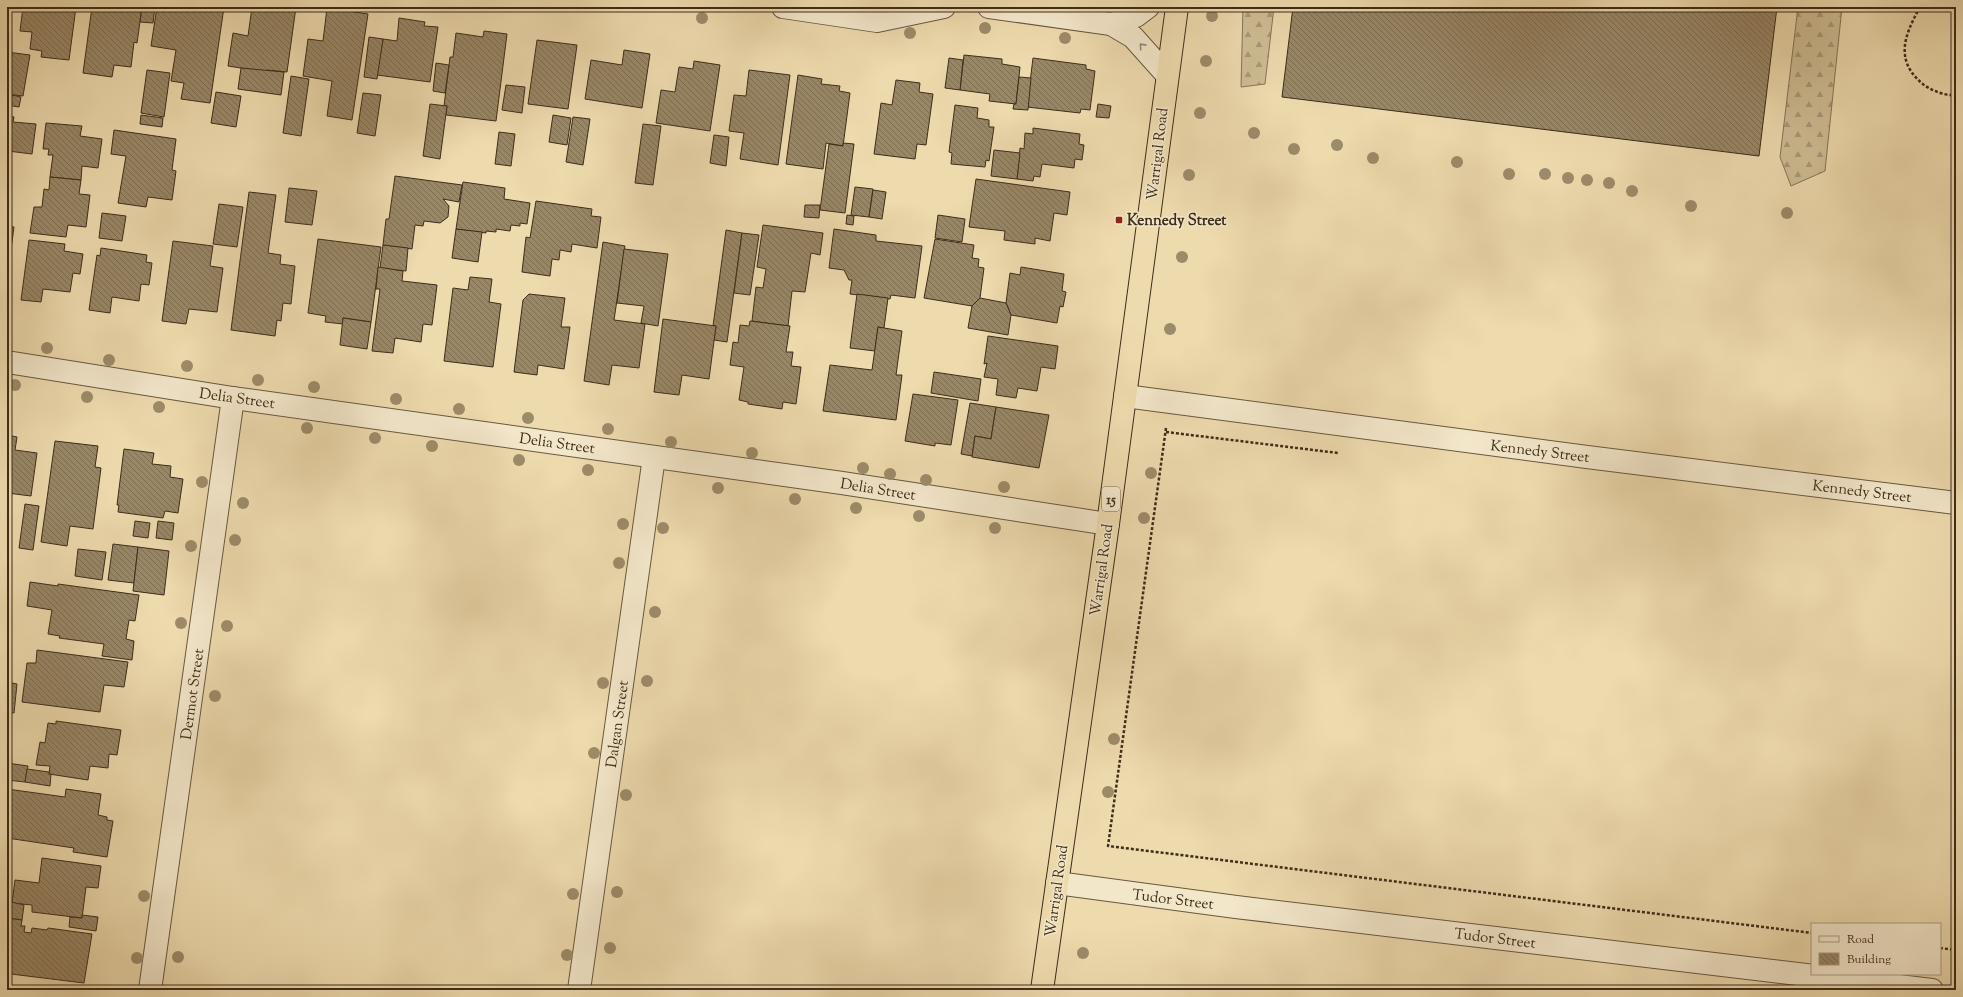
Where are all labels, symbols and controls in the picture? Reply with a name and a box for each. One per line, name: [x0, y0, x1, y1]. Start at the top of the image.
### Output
one-way arrow: [1139, 44, 1146, 51]
street label: Warrigal Road: [1142, 106, 1175, 202]
place label: Kennedy Street: [1127, 211, 1227, 232]
marker: Kennedy Street: [1114, 215, 1124, 225]
street label: Delia Street: [198, 384, 276, 415]
street label: Delia Street: [518, 429, 596, 460]
street label: Kennedy Street: [1489, 436, 1590, 469]
street label: Delia Street: [839, 474, 917, 507]
street label: Kennedy Street: [1811, 476, 1912, 509]
road number: 15: [1102, 487, 1120, 511]
street label: Warrigal Road: [1086, 522, 1119, 618]
street label: Dermot Street: [177, 647, 210, 741]
street label: Dalgan Street: [602, 679, 635, 769]
street label: Warrigal Road: [1041, 843, 1074, 939]
street label: Tudor Street: [1131, 885, 1215, 916]
legend: [1811, 923, 1941, 975]
street label: Tudor Street: [1453, 924, 1537, 955]
text: Road: [1847, 931, 1874, 949]
text: Building: [1847, 951, 1891, 969]

